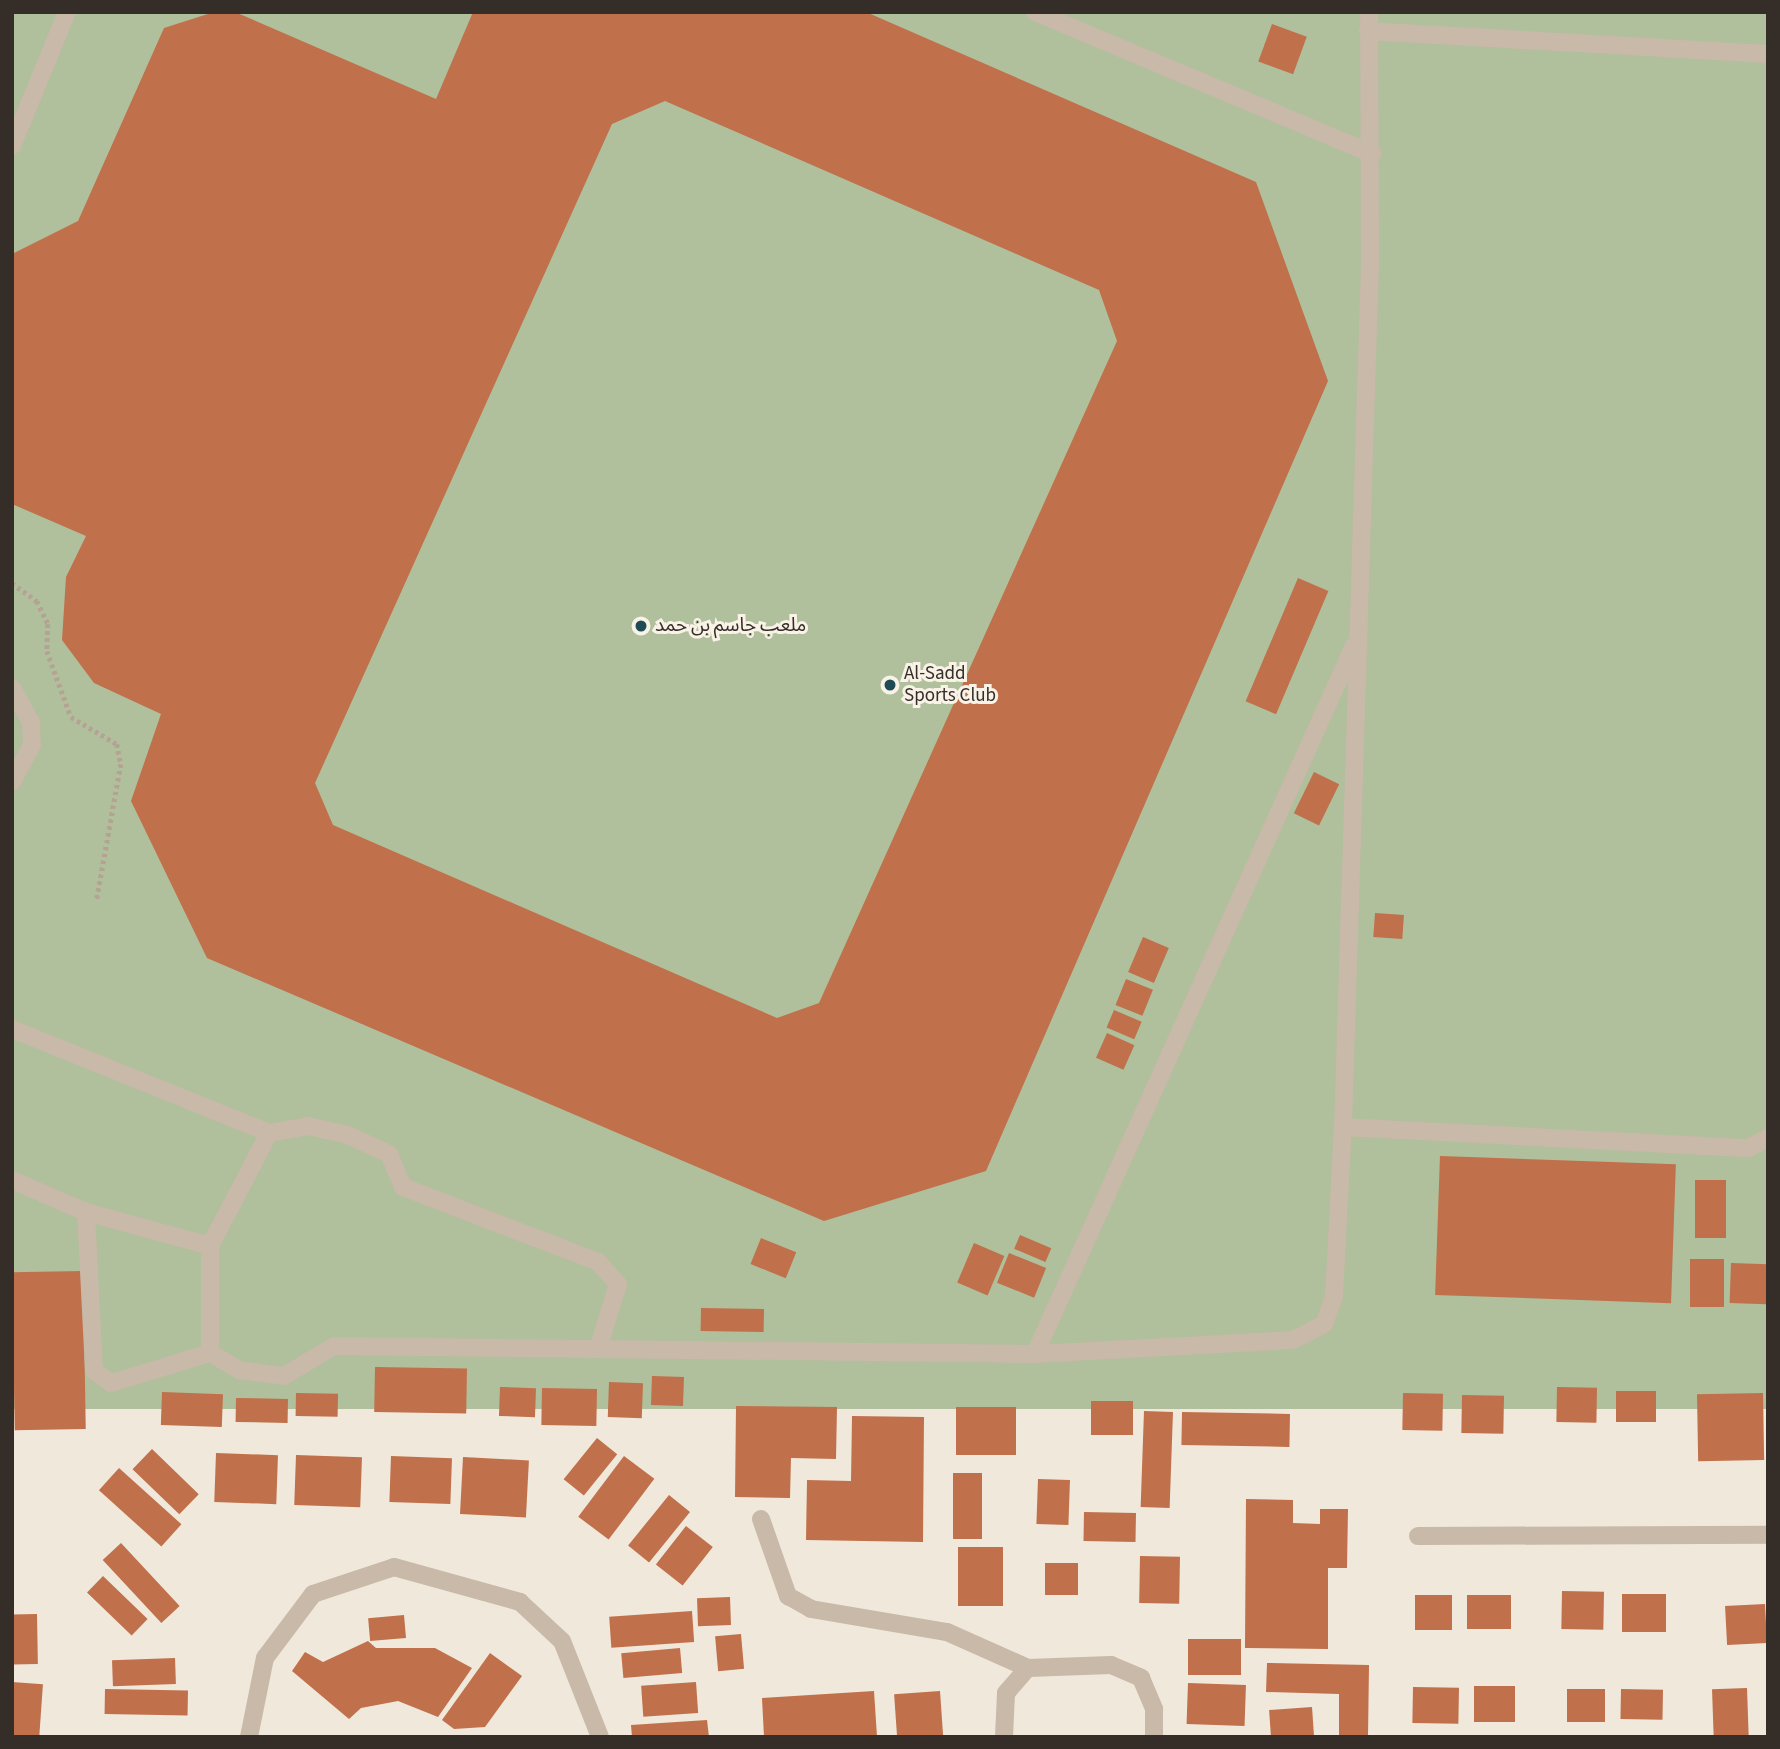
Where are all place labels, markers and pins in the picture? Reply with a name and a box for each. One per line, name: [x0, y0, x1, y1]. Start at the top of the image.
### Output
place label: ملعب جاسم بن حمد: [655, 615, 806, 637]
marker: ملعب جاسم بن حمد: [633, 618, 649, 634]
place label: Al-Sadd Sports Club: [904, 663, 996, 707]
marker: Al-Sadd Sports Club: [882, 677, 898, 693]

